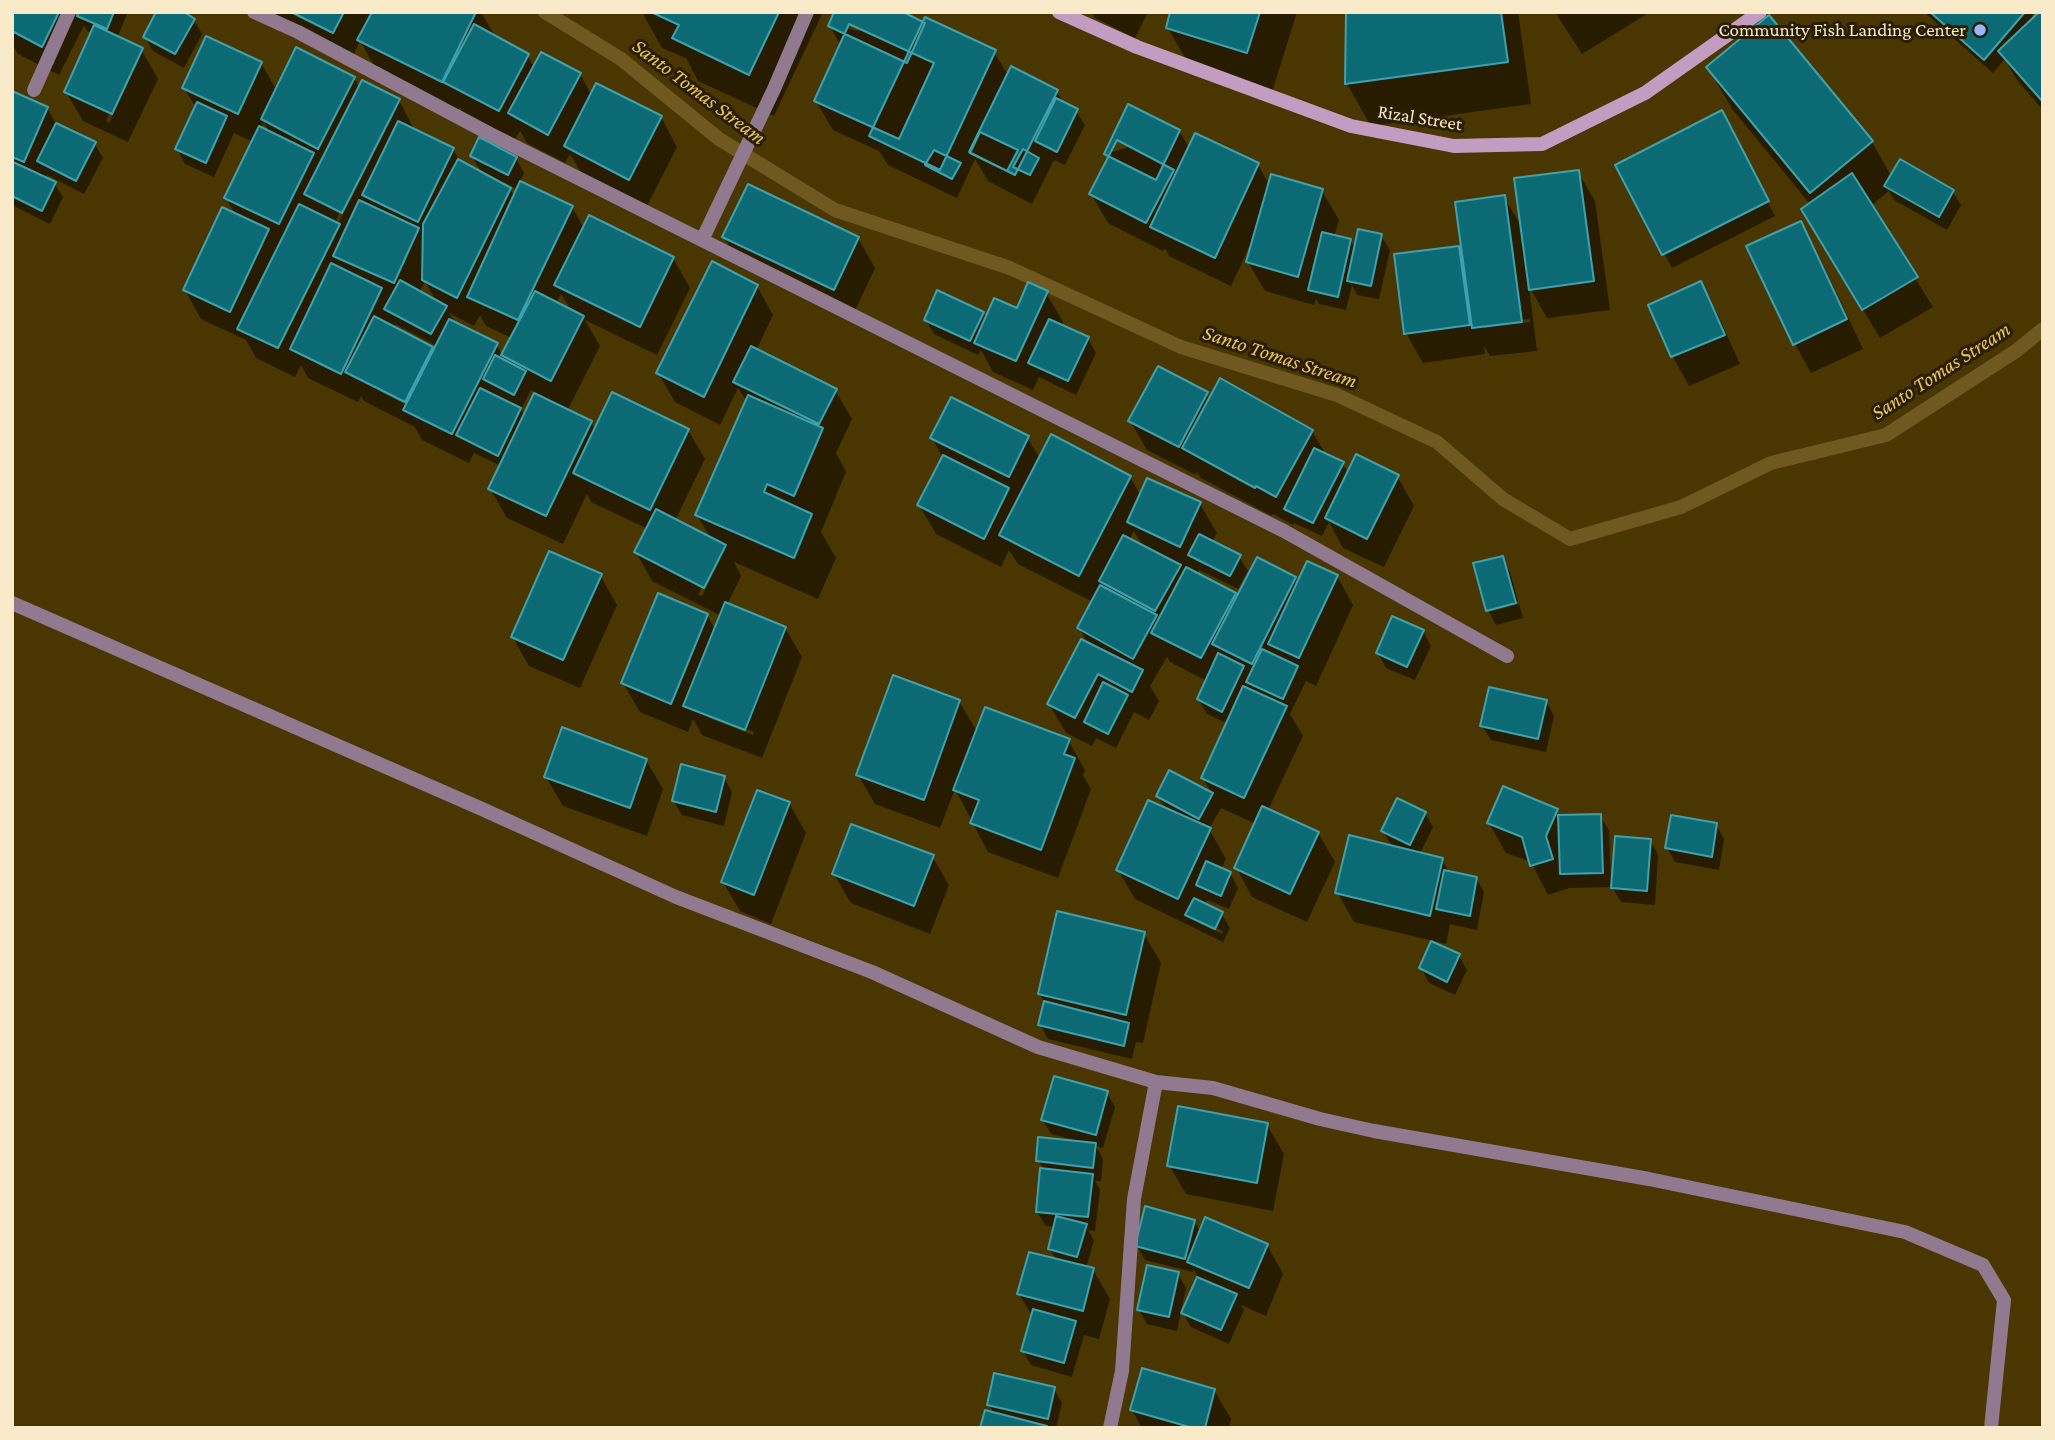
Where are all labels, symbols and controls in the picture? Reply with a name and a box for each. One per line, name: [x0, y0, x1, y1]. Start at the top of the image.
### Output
place label: Community Fish Landing Center: [1718, 19, 1966, 41]
marker: Community Fish Landing Center: [1972, 22, 1988, 38]
water label: Santo Tomas Stream: [627, 34, 771, 150]
street label: Rizal Street: [1376, 100, 1464, 136]
water label: Santo Tomas Stream: [1867, 317, 2015, 425]
water label: Santo Tomas Stream: [1200, 320, 1360, 394]

